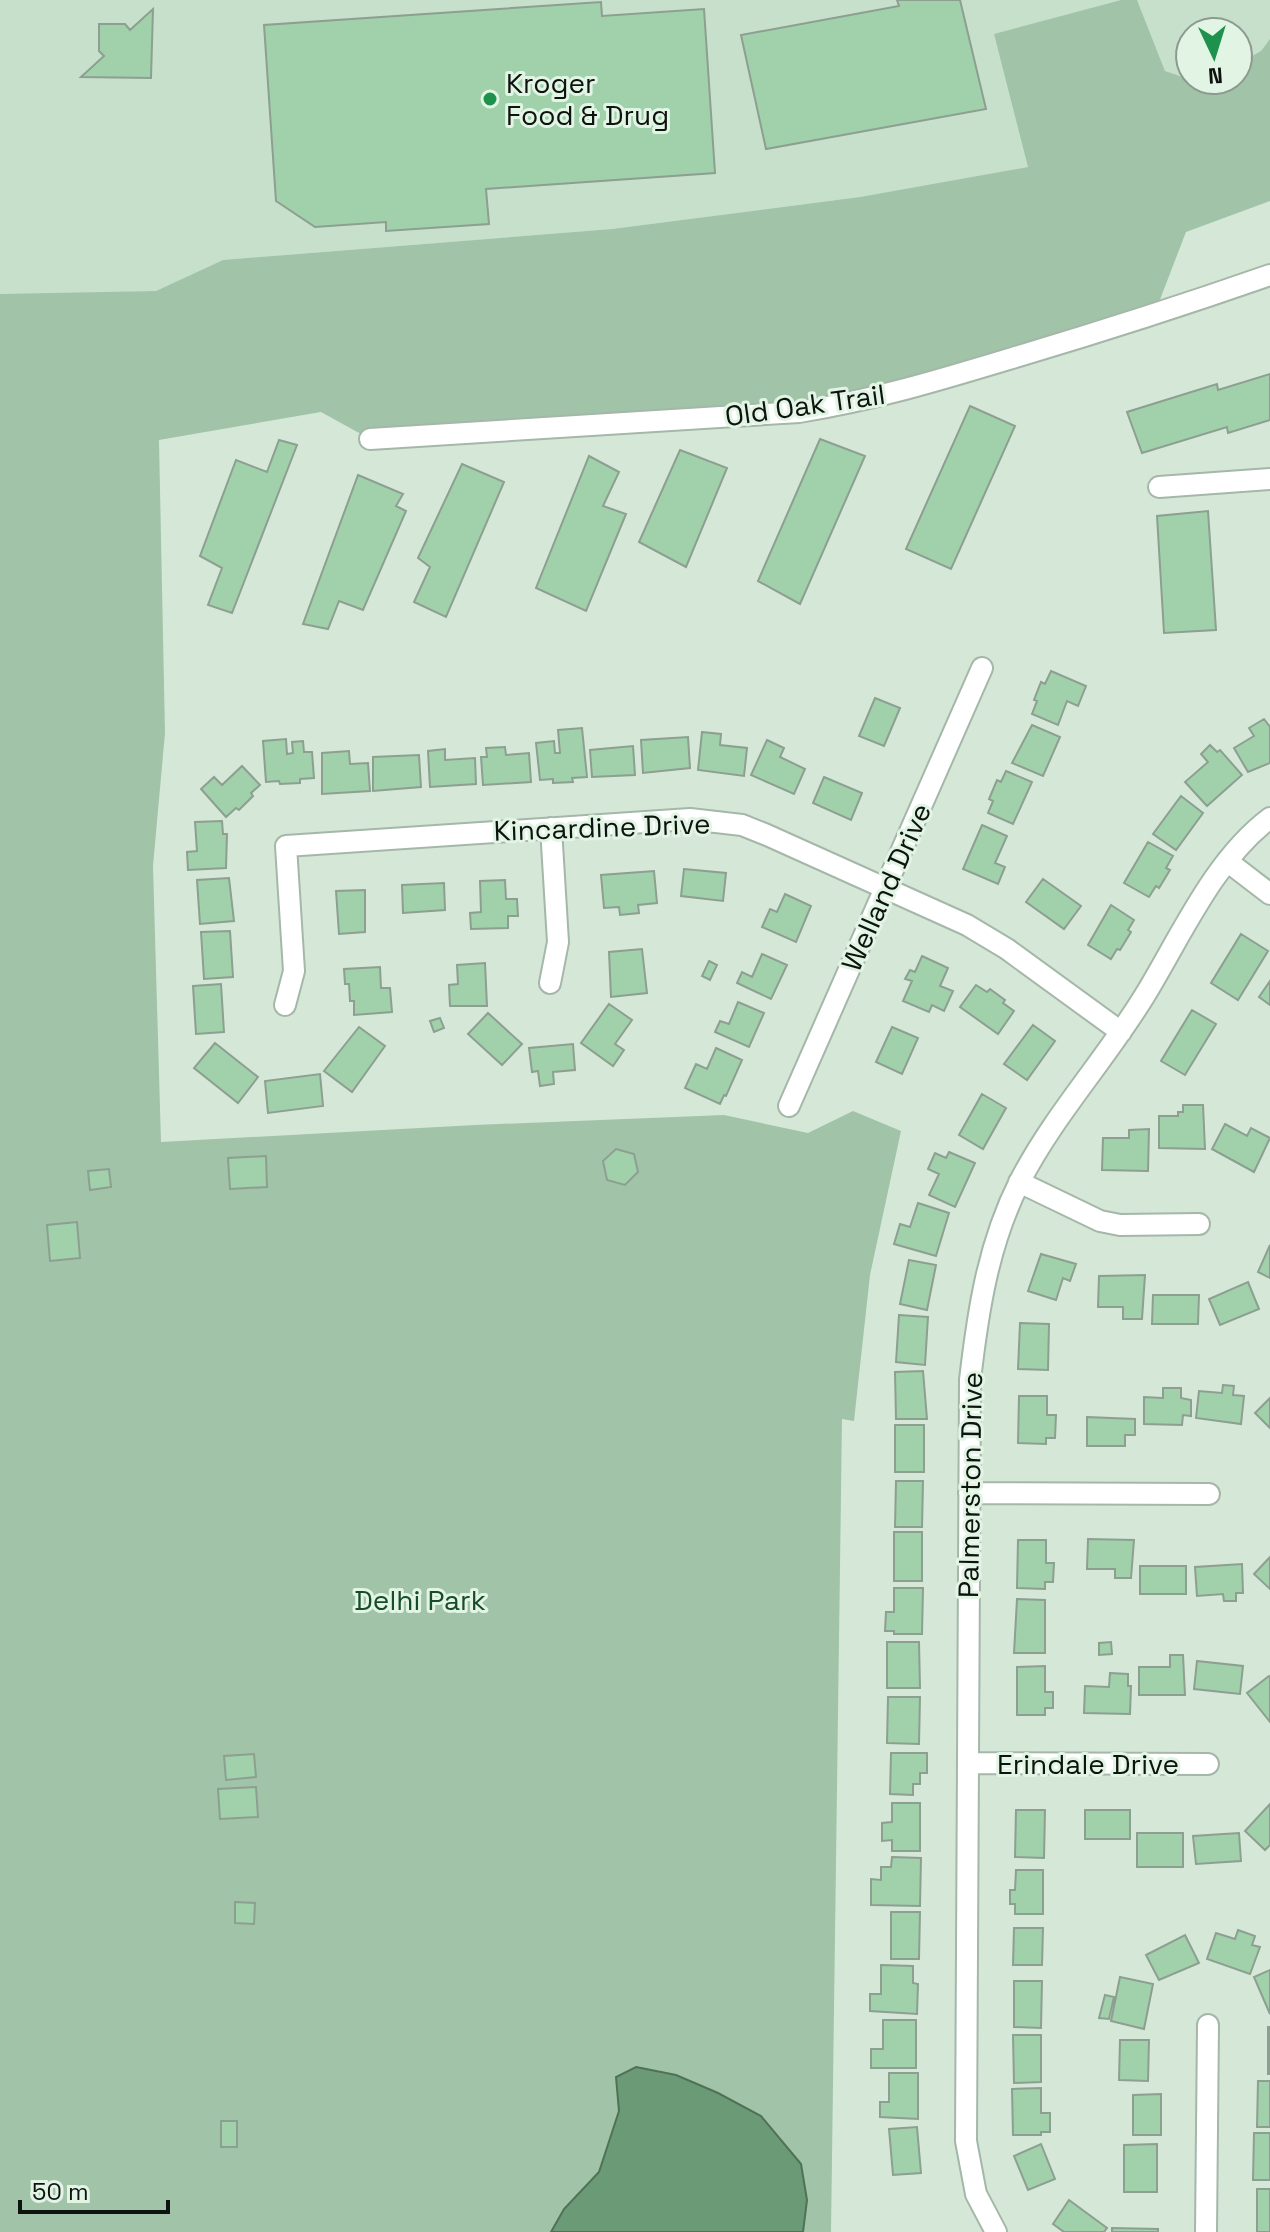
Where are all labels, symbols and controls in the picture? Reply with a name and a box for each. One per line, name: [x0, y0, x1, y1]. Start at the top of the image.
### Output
north arrow: [1174, 16, 1254, 96]
text: N: [1207, 61, 1224, 90]
place label: Kroger Food & Drug: [506, 65, 669, 133]
marker: Kroger Food & Drug: [481, 90, 499, 108]
street label: Old Oak Trail: [723, 376, 887, 434]
street label: Welland Drive: [833, 797, 939, 977]
street label: Kincardine Drive: [493, 805, 711, 849]
street label: Palmerston Drive: [950, 1372, 990, 1598]
park label: Delhi Park: [354, 1582, 486, 1618]
street label: Erindale Drive: [997, 1746, 1179, 1782]
scale bar: [20, 2164, 168, 2214]
text: 50 m: [32, 2176, 89, 2207]

